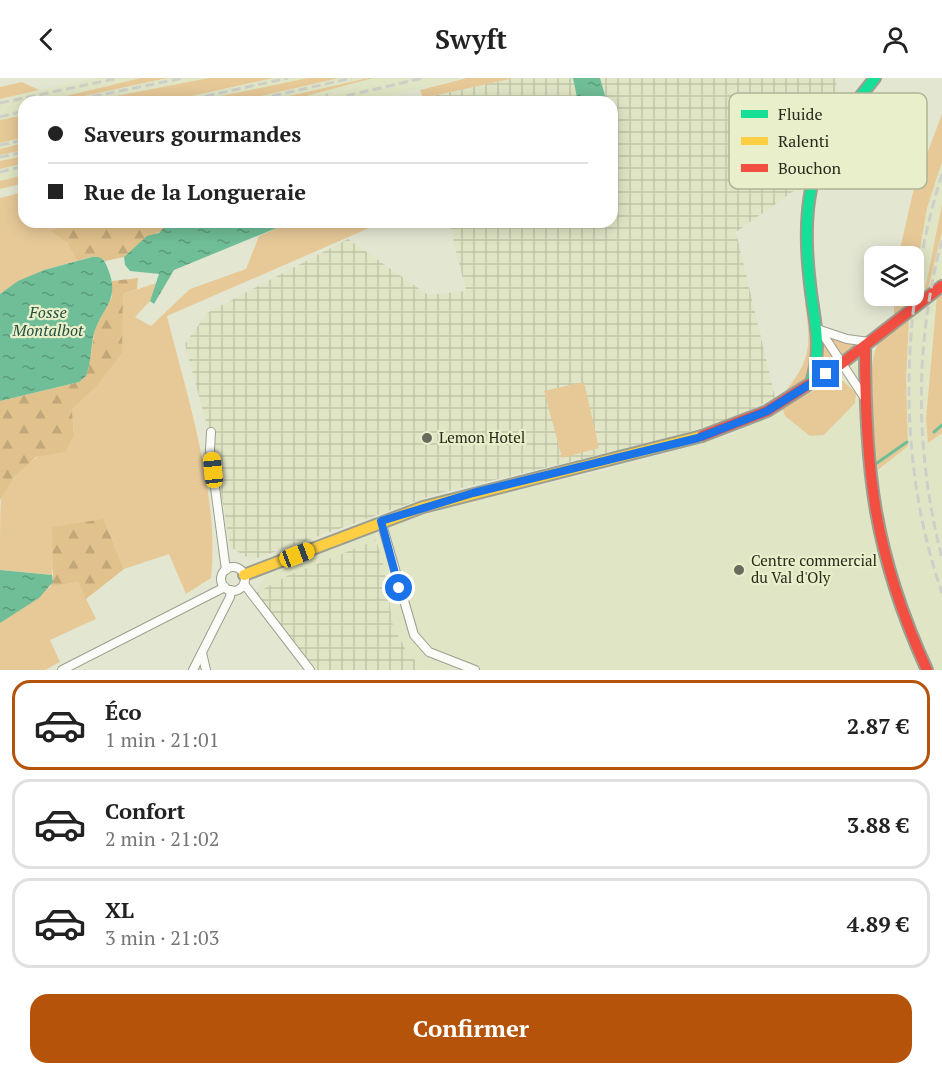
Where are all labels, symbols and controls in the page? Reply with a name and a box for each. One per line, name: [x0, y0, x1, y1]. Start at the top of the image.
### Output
text: Swyft: [435, 21, 507, 57]
icon: back: [30, 23, 63, 56]
icon: person: [879, 23, 912, 56]
legend: [729, 93, 927, 189]
text: Fluide: [778, 103, 822, 125]
text: Saveurs gourmandes: [84, 119, 301, 148]
text: Ralenti: [778, 130, 830, 152]
text: Bouchon: [778, 157, 842, 179]
text: Rue de la Longueraie: [84, 177, 306, 206]
map controls: [864, 246, 924, 306]
button: layers: [864, 246, 924, 306]
water label: Fosse Montalbot: [11, 301, 84, 341]
route end: [812, 360, 839, 387]
place label: Lemon Hotel: [439, 427, 525, 447]
marker: Lemon Hotel: [420, 431, 434, 445]
car: [202, 451, 224, 489]
car: [277, 540, 317, 570]
place label: Centre commercial du Val d'Oly: [751, 550, 877, 587]
marker: Centre commercial du Val d'Oly: [732, 563, 746, 577]
route start: [385, 574, 412, 601]
text: Éco: [105, 697, 142, 726]
icon: car: [33, 698, 87, 752]
text: 2.87 €: [847, 711, 909, 740]
text: 1 min · 21:01: [105, 726, 219, 753]
text: Confort: [105, 796, 185, 825]
icon: car: [33, 797, 87, 851]
text: 3.88 €: [847, 810, 909, 839]
text: 2 min · 21:02: [105, 825, 219, 852]
text: XL: [105, 895, 134, 924]
icon: car: [33, 896, 87, 950]
text: 4.89 €: [847, 909, 909, 938]
text: 3 min · 21:03: [105, 924, 219, 951]
button: Confirmer: [30, 994, 912, 1063]

